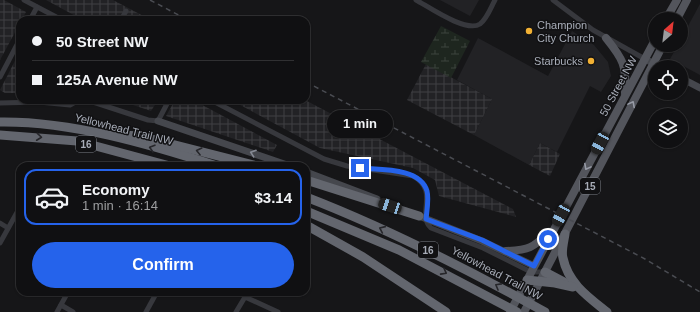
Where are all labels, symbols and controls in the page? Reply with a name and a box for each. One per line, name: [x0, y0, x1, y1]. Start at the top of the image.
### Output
north arrow: [648, 12, 688, 52]
map controls: [648, 12, 688, 148]
place label: Champion City Church: [537, 19, 594, 44]
marker: Champion City Church: [524, 26, 534, 36]
text: 50 Street NW: [56, 33, 149, 50]
street label: 50 Street NW: [597, 53, 639, 118]
place label: Starbucks: [534, 55, 583, 67]
marker: Starbucks: [586, 56, 596, 66]
button: locate: [648, 60, 688, 100]
text: 125A Avenue NW: [56, 71, 178, 88]
one-way arrow: [627, 101, 635, 109]
button: layers: [648, 108, 688, 148]
callout: 1 min: [327, 110, 393, 138]
street label: Yellowhead Trail NW: [74, 111, 175, 147]
text: 1 min: [343, 116, 377, 131]
car: [589, 130, 611, 156]
one-way arrow: [36, 133, 42, 142]
road number: 16: [76, 136, 96, 152]
one-way arrow: [149, 144, 156, 153]
one-way arrow: [196, 147, 202, 155]
one-way arrow: [249, 149, 256, 158]
route end: [351, 159, 369, 177]
one-way arrow: [584, 163, 592, 171]
road number: 15: [580, 178, 600, 194]
icon: car: [34, 179, 70, 215]
text: Economy: [82, 181, 150, 198]
text: $3.14: [254, 189, 292, 206]
car: [377, 197, 403, 215]
text: 1 min · 16:14: [82, 198, 158, 213]
car: [550, 202, 572, 228]
one-way arrow: [378, 226, 386, 234]
route start: [539, 230, 557, 248]
button: Confirm: [32, 242, 294, 288]
road number: 16: [418, 242, 438, 258]
street label: Yellowhead Trail NW: [450, 244, 545, 302]
one-way arrow: [440, 267, 447, 275]
one-way arrow: [495, 284, 502, 291]

